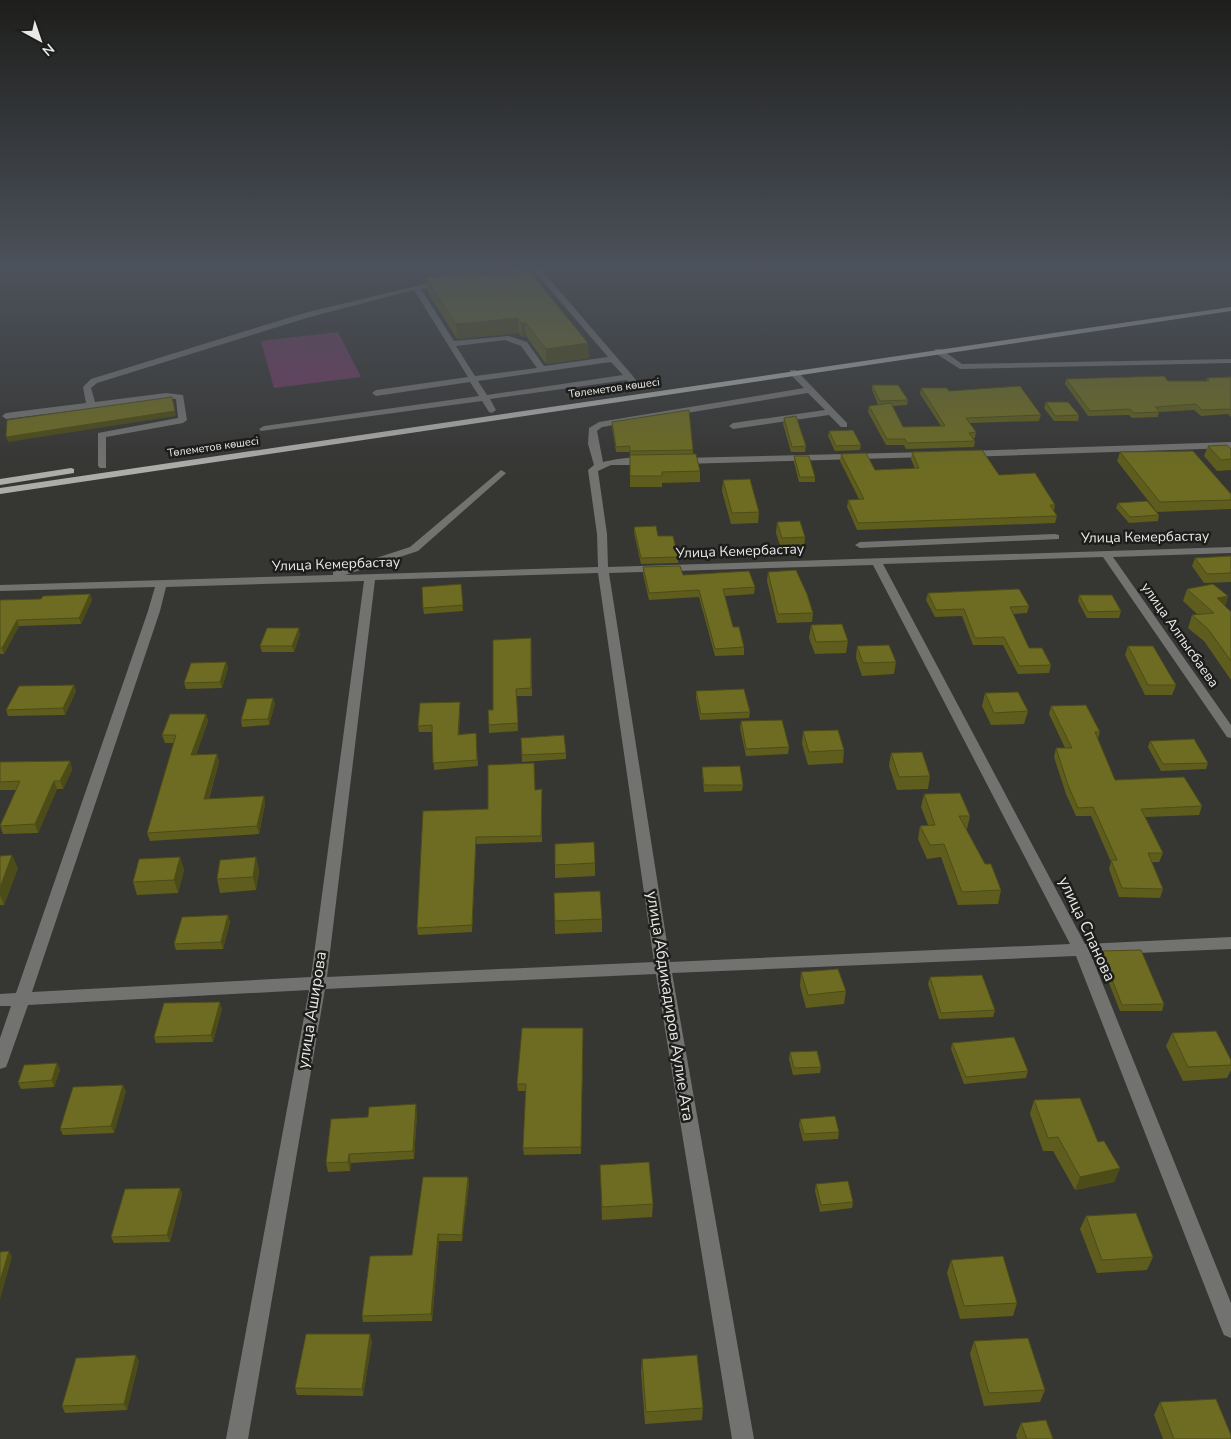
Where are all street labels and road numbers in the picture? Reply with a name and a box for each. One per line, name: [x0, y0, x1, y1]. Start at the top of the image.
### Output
street label: Төлеметов көшесі: [567, 374, 661, 402]
street label: Төлеметов көшесі: [166, 433, 260, 461]
street label: Улица Кемербастау: [1080, 526, 1210, 548]
street label: Улица Кемербастау: [675, 539, 805, 563]
street label: Улица Кемербастау: [271, 552, 401, 576]
street label: улица Алпысбаева: [1137, 579, 1223, 691]
street label: улица Спанова: [1053, 873, 1121, 985]
street label: улица Абдикадиров Аулие Ата: [641, 889, 699, 1123]
street label: улица Аширова: [292, 950, 332, 1070]

